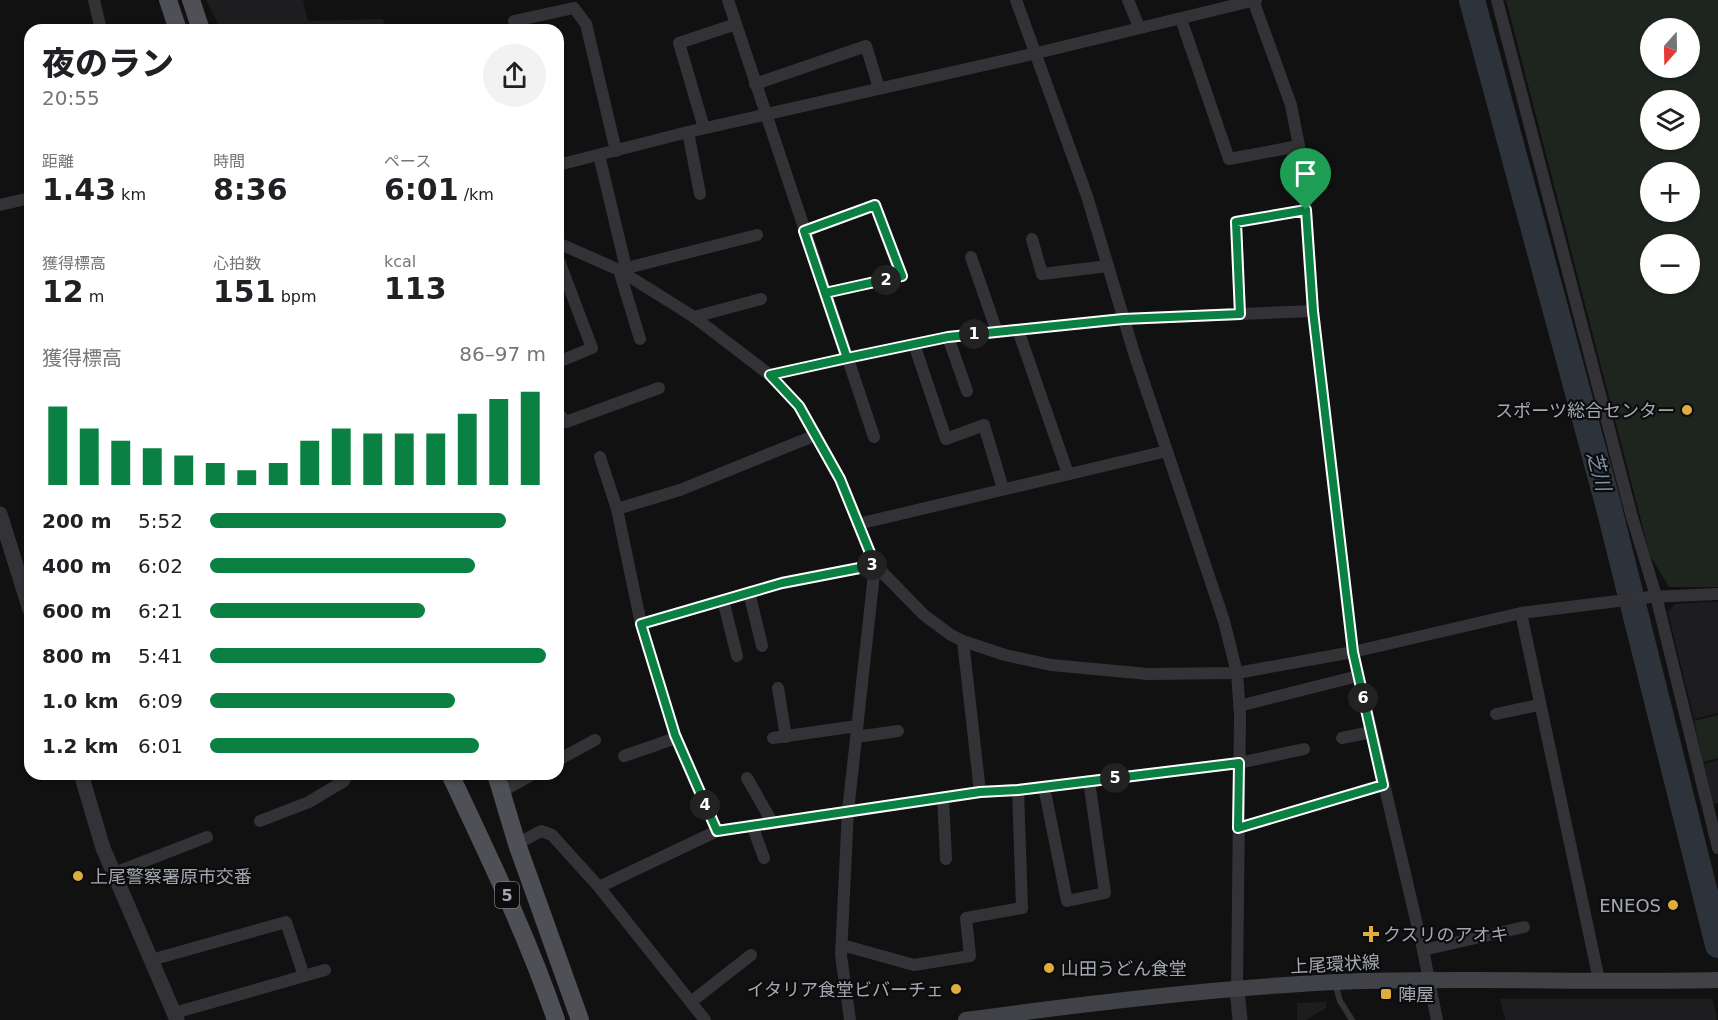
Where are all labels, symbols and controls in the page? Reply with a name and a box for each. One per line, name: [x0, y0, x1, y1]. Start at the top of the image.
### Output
north arrow: [1640, 18, 1700, 78]
map controls: [1640, 18, 1700, 294]
text: 夜のラン: [42, 44, 174, 83]
button: share: [483, 44, 546, 107]
text: 20:55: [42, 86, 100, 110]
button: layers: [1640, 90, 1700, 150]
pin: [1280, 148, 1331, 210]
text: 距離: [42, 152, 74, 171]
text: 時間: [213, 152, 245, 171]
text: ペース: [384, 152, 431, 171]
icon: arrive: [1289, 157, 1322, 190]
button: +: [1640, 162, 1700, 222]
text: 1.43: [42, 172, 116, 207]
text: 8:36: [213, 172, 288, 207]
text: 6:01: [384, 172, 459, 207]
text: km: [116, 185, 146, 204]
text: /km: [459, 185, 494, 204]
button: −: [1640, 234, 1700, 294]
text: kcal: [384, 252, 416, 271]
text: 獲得標高: [42, 254, 106, 273]
text: 心拍数: [213, 254, 261, 273]
pin: 2: [871, 265, 901, 295]
text: 2: [880, 270, 892, 289]
text: 113: [384, 271, 447, 306]
text: 12: [42, 274, 84, 309]
text: 151: [213, 274, 276, 309]
text: m: [84, 287, 104, 306]
text: bpm: [276, 287, 317, 306]
pin: 1: [959, 319, 989, 349]
text: 1: [968, 324, 980, 343]
text: 86–97 m: [459, 342, 546, 366]
text: 獲得標高: [42, 346, 122, 370]
place label: スポーツ総合センター: [1495, 400, 1675, 421]
marker: スポーツ総合センター: [1680, 403, 1694, 417]
water label: 芝川: [1582, 449, 1616, 495]
text: 200 m: [42, 509, 112, 533]
text: 5:52: [138, 509, 183, 533]
pin: 3: [857, 550, 887, 580]
text: 400 m: [42, 554, 112, 578]
text: 6:02: [138, 554, 183, 578]
text: 3: [866, 555, 878, 574]
text: 600 m: [42, 599, 112, 623]
text: 6:21: [138, 599, 183, 623]
text: 800 m: [42, 644, 112, 668]
text: 5:41: [138, 644, 183, 668]
pin: 6: [1348, 683, 1378, 713]
text: 6: [1357, 688, 1369, 707]
text: 1.0 km: [42, 689, 119, 713]
text: 6:09: [138, 689, 183, 713]
text: 1.2 km: [42, 734, 119, 758]
text: 6:01: [138, 734, 183, 758]
pin: 5: [1100, 763, 1130, 793]
text: 5: [1109, 768, 1121, 787]
pin: 4: [690, 790, 720, 820]
text: 4: [699, 795, 711, 814]
place label: 上尾警察署原市交番: [90, 866, 252, 887]
marker: 上尾警察署原市交番: [71, 869, 85, 883]
road number: 5: [495, 882, 519, 908]
place label: ENEOS: [1599, 895, 1661, 916]
marker: ENEOS: [1666, 898, 1680, 912]
place label: クスリのアオキ: [1383, 924, 1508, 945]
marker: クスリのアオキ: [1364, 927, 1378, 941]
street label: 上尾環状線: [1290, 951, 1380, 977]
place label: 山田うどん食堂: [1061, 958, 1187, 979]
marker: 山田うどん食堂: [1042, 961, 1056, 975]
place label: イタリア食堂ビバーチェ: [747, 979, 944, 1000]
marker: イタリア食堂ビバーチェ: [949, 982, 963, 996]
place label: 陣屋: [1398, 984, 1434, 1005]
marker: 陣屋: [1379, 987, 1393, 1001]

